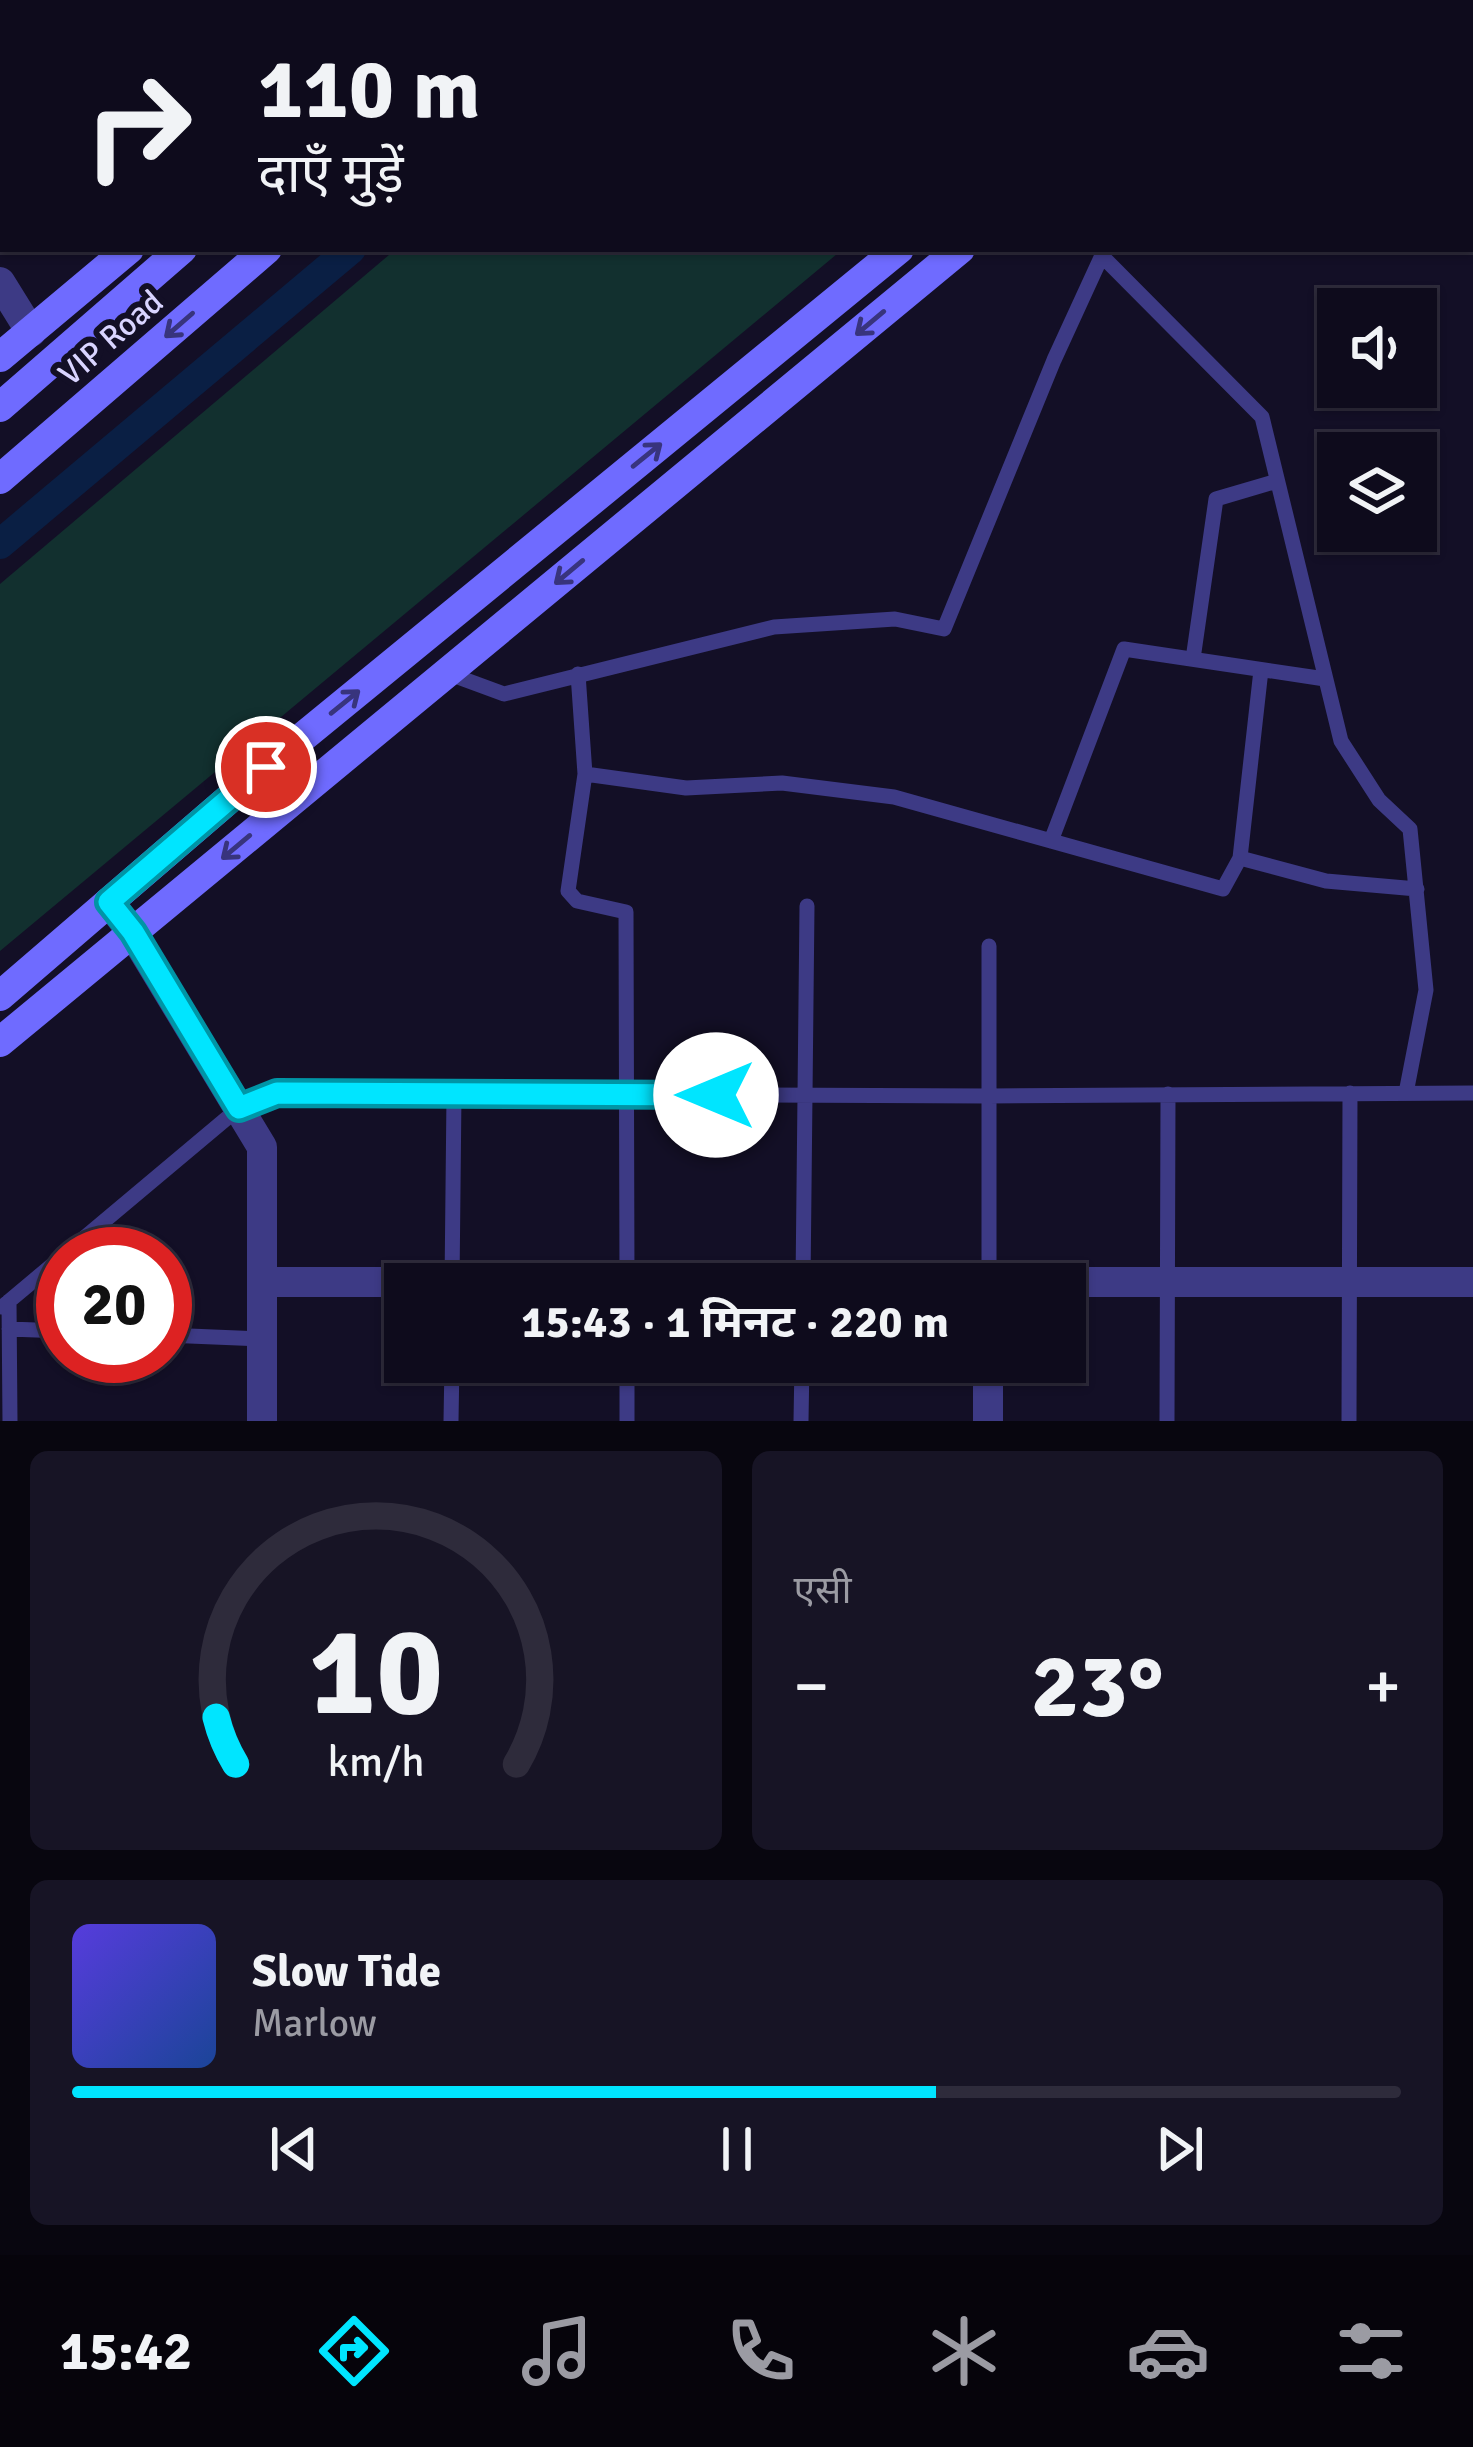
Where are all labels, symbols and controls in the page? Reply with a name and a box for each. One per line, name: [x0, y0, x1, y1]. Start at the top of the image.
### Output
text: 110 m: [258, 38, 480, 142]
icon: right: [60, 48, 216, 204]
text: दाएँ मुड़ें: [258, 141, 404, 208]
street label: VIP Road: [50, 282, 172, 395]
map controls: [1317, 288, 1437, 552]
button: sound: [1317, 288, 1437, 408]
one-way arrow: [855, 309, 886, 337]
one-way arrow: [164, 311, 195, 339]
button: layers: [1317, 432, 1437, 552]
one-way arrow: [631, 442, 662, 470]
one-way arrow: [554, 558, 586, 584]
one-way arrow: [329, 689, 360, 717]
pin: [215, 716, 317, 818]
icon: arrive: [233, 734, 299, 800]
one-way arrow: [221, 832, 252, 860]
position arrow: [653, 1032, 779, 1158]
speed limit sign: 20: [36, 1227, 192, 1383]
text: 15:43 · 1 मिनट · 220 m: [521, 1295, 949, 1350]
text: एसी: [794, 1566, 852, 1614]
text: 10: [308, 1596, 443, 1749]
text: 23°: [1031, 1631, 1164, 1742]
text: −: [794, 1646, 829, 1727]
text: +: [1365, 1646, 1401, 1727]
text: km/h: [327, 1735, 424, 1788]
text: Slow Tide: [252, 1944, 441, 1999]
text: Marlow: [252, 1999, 377, 2047]
icon: previous: [261, 2116, 327, 2182]
icon: pause: [704, 2116, 770, 2182]
icon: next: [1147, 2116, 1213, 2182]
icon: directions: [312, 2309, 396, 2393]
icon: music: [515, 2309, 599, 2393]
icon: phone: [719, 2309, 803, 2393]
icon: climate: [922, 2309, 1006, 2393]
icon: car: [1126, 2309, 1210, 2393]
icon: filters: [1329, 2309, 1413, 2393]
text: 15:42: [60, 2318, 192, 2385]

